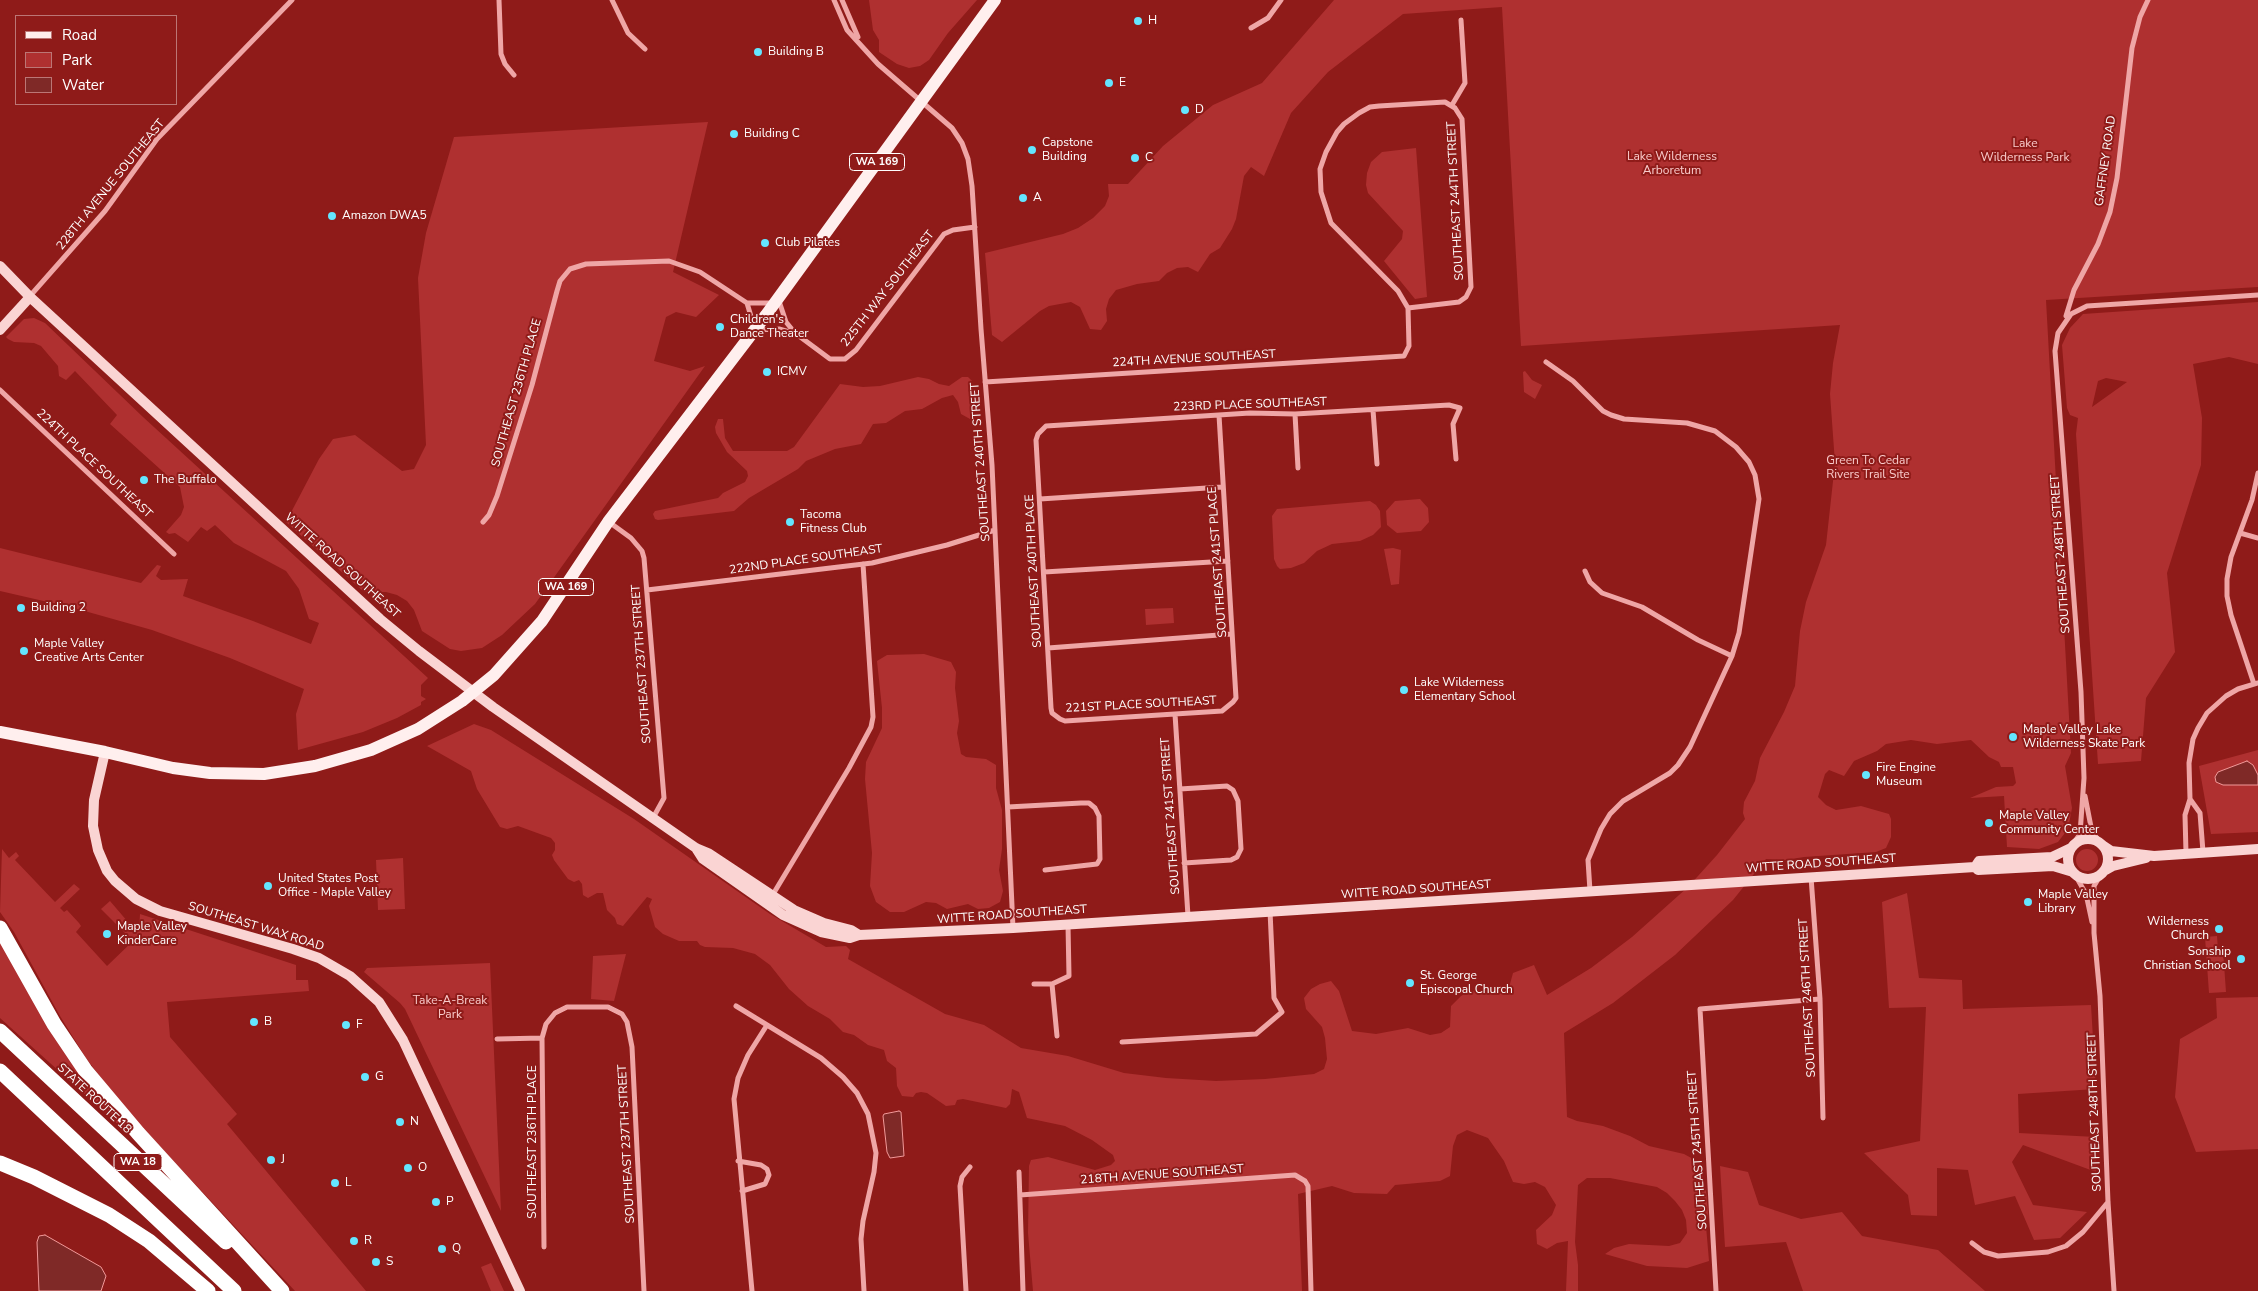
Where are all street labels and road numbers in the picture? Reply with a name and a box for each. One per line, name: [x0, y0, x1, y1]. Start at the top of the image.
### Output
street label: GAFFNEY ROAD: [2093, 115, 2119, 207]
street label: 228TH AVENUE SOUTHEAST: [54, 117, 168, 253]
street label: SOUTHEAST 244TH STREET: [1445, 121, 1467, 281]
road number: WA 169: [850, 154, 904, 170]
street label: 225TH WAY SOUTHEAST: [838, 228, 938, 350]
street label: SOUTHEAST 236TH PLACE: [489, 317, 545, 469]
street label: 224TH AVENUE SOUTHEAST: [1112, 348, 1276, 370]
street label: SOUTHEAST 240TH STREET: [968, 382, 994, 542]
street label: 223RD PLACE SOUTHEAST: [1173, 395, 1327, 415]
street label: 224TH PLACE SOUTHEAST: [33, 406, 155, 522]
street label: SOUTHEAST 248TH STREET: [2048, 474, 2074, 634]
street label: SOUTHEAST 241ST PLACE: [1206, 486, 1230, 638]
street label: SOUTHEAST 240TH PLACE: [1023, 494, 1045, 648]
street label: WITTE ROAD SOUTHEAST: [281, 510, 403, 622]
street label: 222ND PLACE SOUTHEAST: [728, 542, 884, 578]
road number: WA 169: [538, 578, 594, 596]
street label: SOUTHEAST 237TH STREET: [629, 584, 655, 744]
street label: 221ST PLACE SOUTHEAST: [1065, 694, 1217, 716]
street label: SOUTHEAST 241ST STREET: [1158, 737, 1184, 895]
street label: WITTE ROAD SOUTHEAST: [1746, 852, 1896, 876]
street label: WITTE ROAD SOUTHEAST: [1341, 878, 1491, 902]
street label: SOUTHEAST WAX ROAD: [186, 899, 326, 955]
street label: WITTE ROAD SOUTHEAST: [937, 903, 1087, 927]
street label: SOUTHEAST 246TH STREET: [1797, 918, 1819, 1078]
street label: SOUTHEAST 248TH STREET: [2085, 1032, 2105, 1192]
street label: STATE ROUTE 18: [54, 1061, 134, 1137]
street label: SOUTHEAST 237TH STREET: [616, 1064, 638, 1224]
street label: SOUTHEAST 236TH PLACE: [526, 1065, 540, 1219]
street label: SOUTHEAST 245TH STREET: [1685, 1070, 1711, 1230]
road number: WA 18: [114, 1154, 162, 1170]
street label: 218TH AVENUE SOUTHEAST: [1080, 1162, 1244, 1188]

